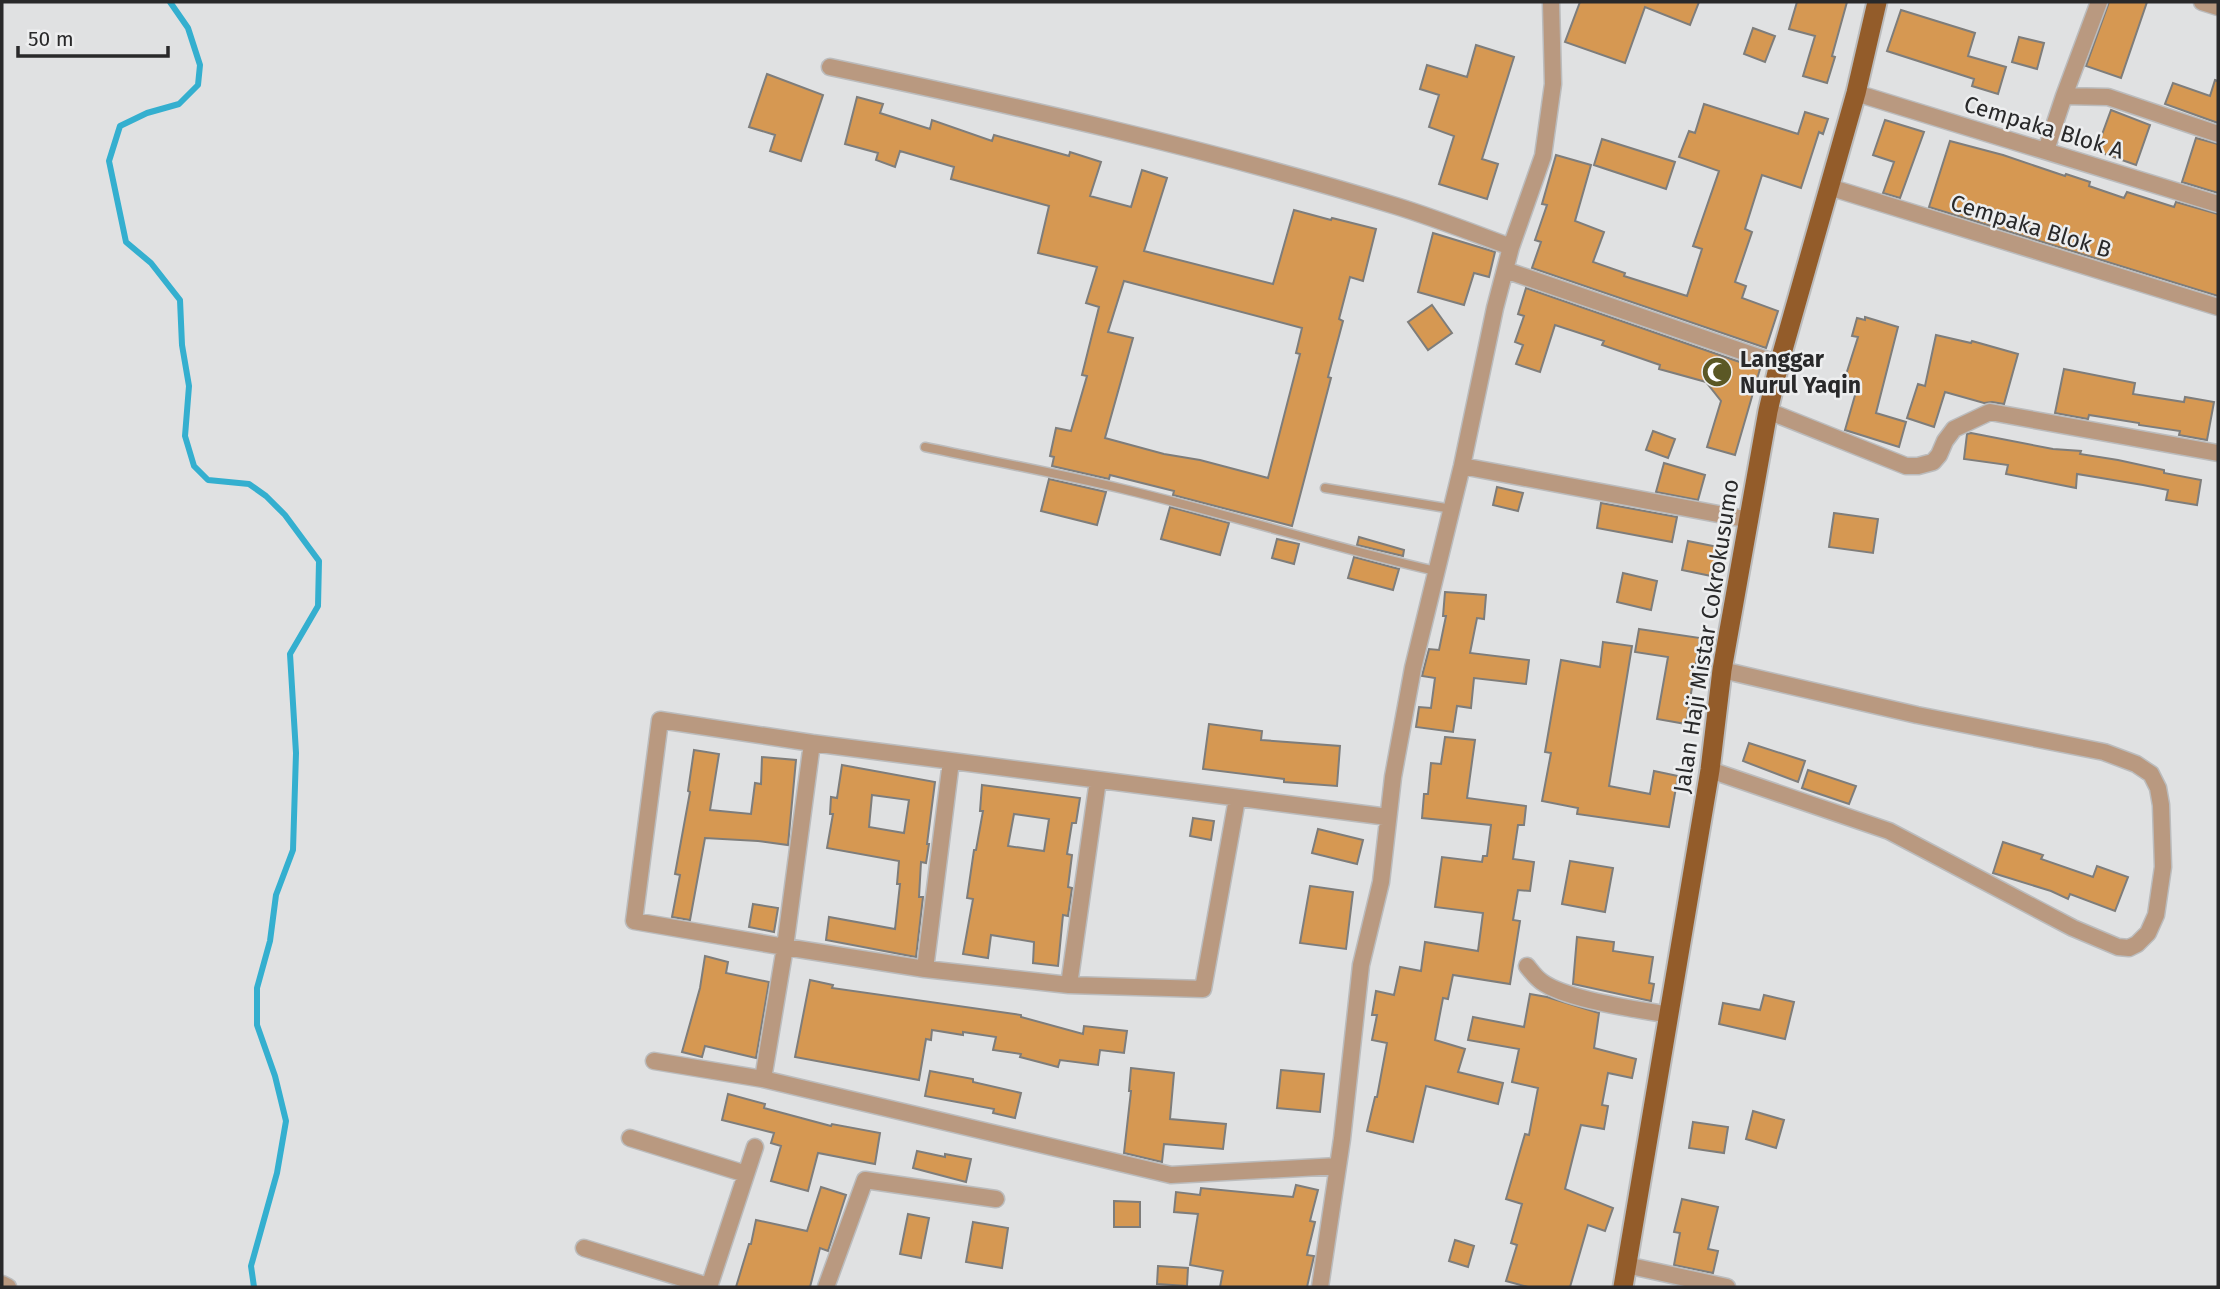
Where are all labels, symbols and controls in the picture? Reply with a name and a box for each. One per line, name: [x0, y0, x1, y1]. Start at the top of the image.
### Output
scale bar: [18, 14, 168, 58]
text: 50 m: [28, 26, 74, 52]
street label: Cempaka Blok A: [1961, 89, 2128, 165]
street label: Cempaka Blok B: [1947, 188, 2115, 264]
place label: Langgar Nurul Yaqin: [1740, 345, 1861, 399]
mosque icon: Langgar Nurul Yaqin: [1700, 355, 1734, 389]
street label: Jalan Haji Mistar Cokrokusumo: [1667, 477, 1745, 795]

